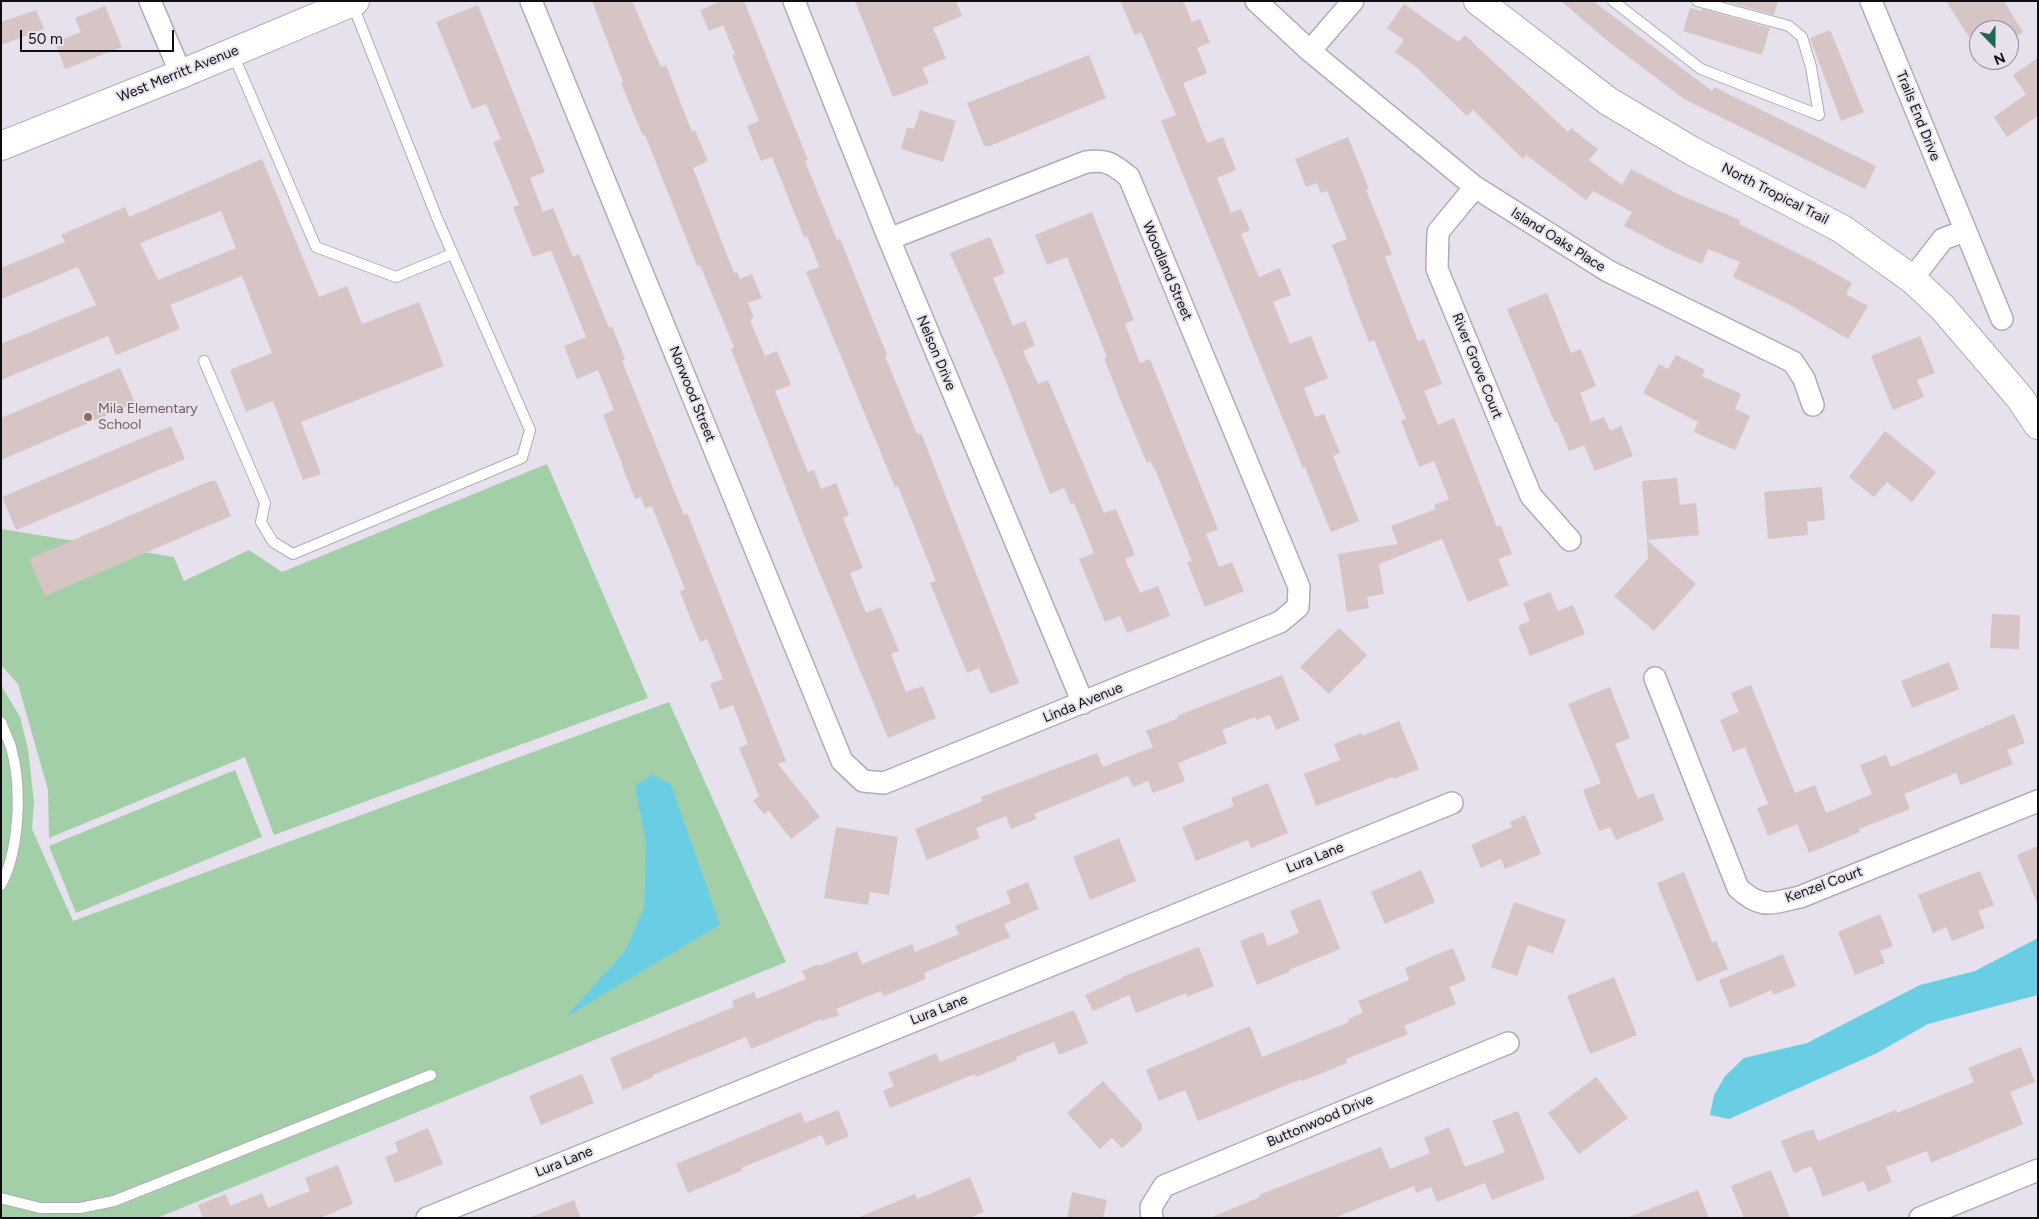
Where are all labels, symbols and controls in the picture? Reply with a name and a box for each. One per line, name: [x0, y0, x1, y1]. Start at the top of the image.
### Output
scale bar: [22, 20, 176, 52]
north arrow: [1969, 20, 2019, 70]
text: 50 m: [28, 30, 63, 48]
street label: West Merritt Avenue: [115, 42, 241, 106]
text: N: [1991, 49, 2008, 68]
street label: Trails End Drive: [1892, 69, 1944, 163]
street label: North Tropical Trail: [1719, 160, 1831, 228]
street label: Island Oaks Place: [1508, 204, 1608, 276]
street label: Woodland Street: [1139, 219, 1195, 323]
street label: River Grove Court: [1448, 311, 1506, 421]
street label: Nelson Drive: [913, 313, 959, 393]
street label: Norwood Street: [665, 344, 719, 444]
place label: Mila Elementary School: [98, 401, 198, 434]
marker: Mila Elementary School: [82, 411, 94, 423]
street label: Linda Avenue: [1041, 679, 1125, 727]
street label: Lura Lane: [1284, 839, 1346, 877]
street label: Kenzel Court: [1783, 863, 1865, 907]
street label: Lura Lane: [908, 991, 970, 1029]
street label: Buttonwood Drive: [1264, 1091, 1376, 1151]
street label: Lura Lane: [533, 1143, 595, 1181]

